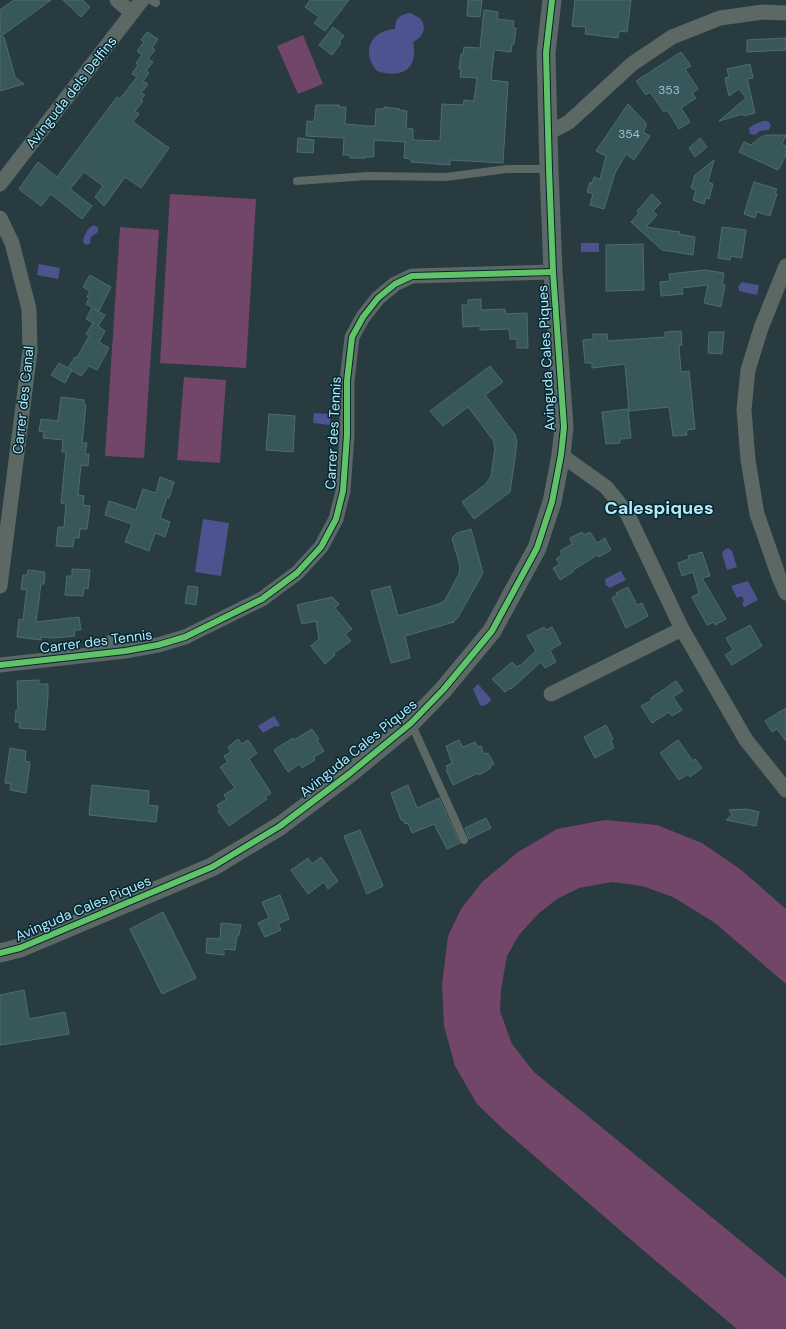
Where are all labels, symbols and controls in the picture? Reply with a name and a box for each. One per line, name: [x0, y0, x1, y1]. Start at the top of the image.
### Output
street label: Avinguda dels Delfins: [22, 32, 120, 152]
house number: 353: [658, 82, 680, 98]
house number: 354: [618, 126, 640, 142]
street label: Avinguda Cales Piques: [533, 285, 559, 431]
street label: Carrer des Canal: [8, 345, 38, 455]
street label: Carrer des Tennis: [321, 376, 345, 490]
district label: Calespiques: [604, 496, 714, 520]
street label: Carrer des Tennis: [39, 625, 153, 657]
street label: Avinguda Cales Piques: [296, 695, 420, 801]
street label: Avinguda Cales Piques: [12, 871, 154, 945]

